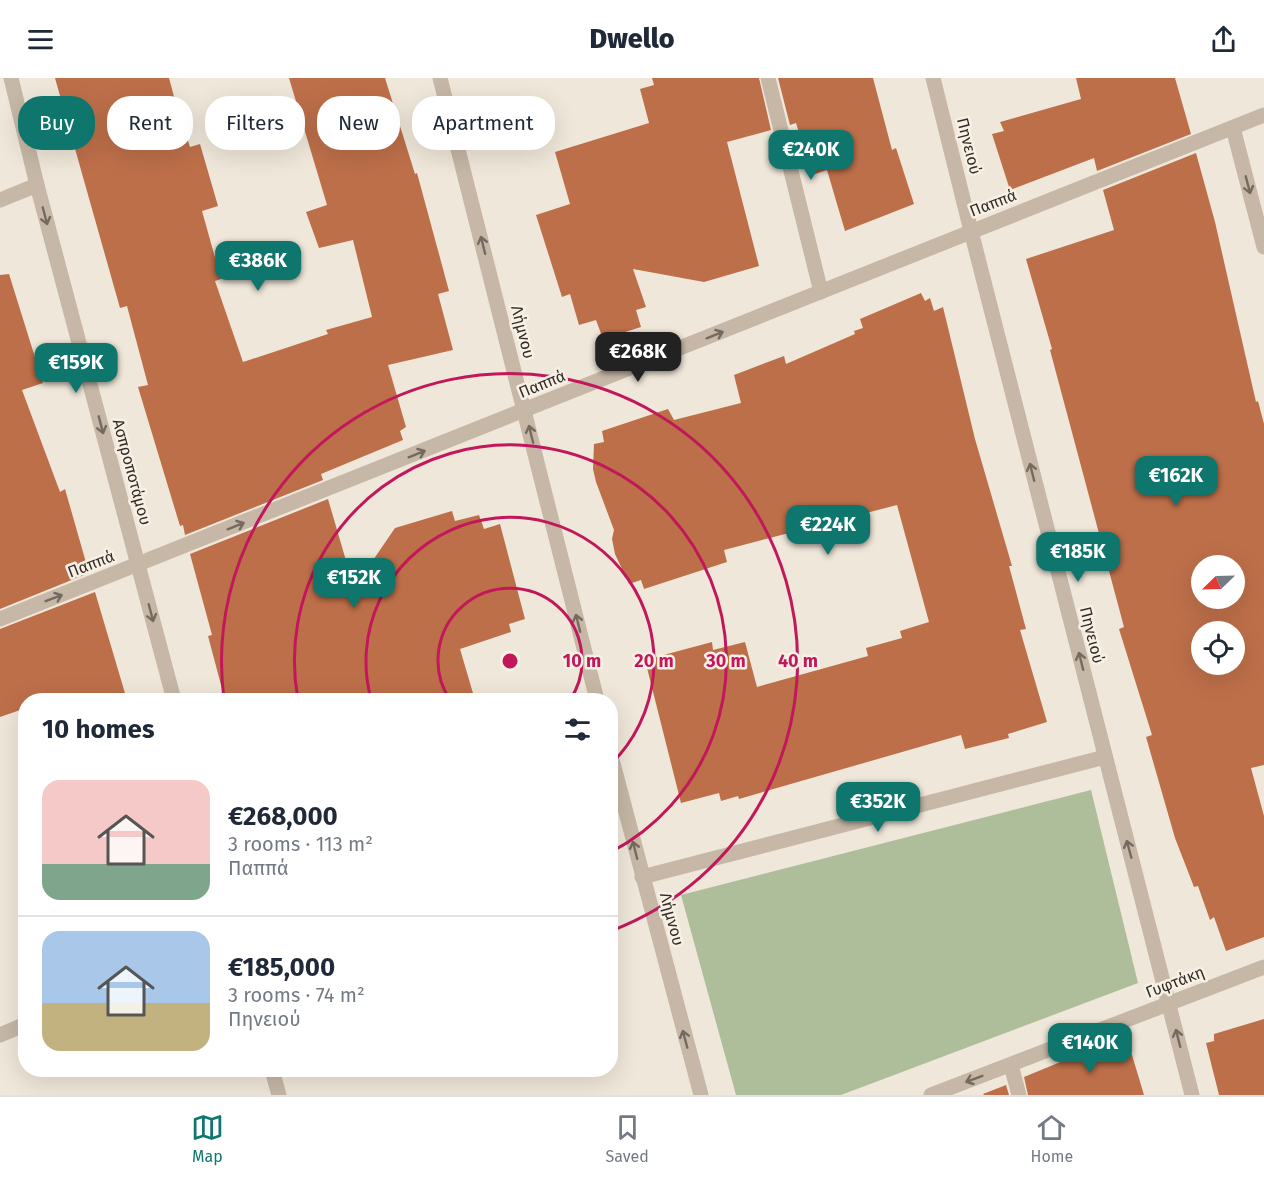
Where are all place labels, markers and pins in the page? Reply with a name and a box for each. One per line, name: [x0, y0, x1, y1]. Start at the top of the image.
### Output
pin: €240K: [769, 130, 853, 181]
pin: €386K: [216, 241, 300, 292]
pin: €268K: [596, 332, 680, 383]
pin: €159K: [34, 343, 118, 394]
pin: €162K: [1134, 456, 1218, 507]
pin: €224K: [786, 505, 870, 556]
pin: €185K: [1036, 532, 1120, 583]
pin: €152K: [312, 558, 396, 609]
centre of rings: [500, 651, 520, 671]
pin: €352K: [836, 782, 920, 833]
pin: €140K: [1048, 1023, 1132, 1074]

